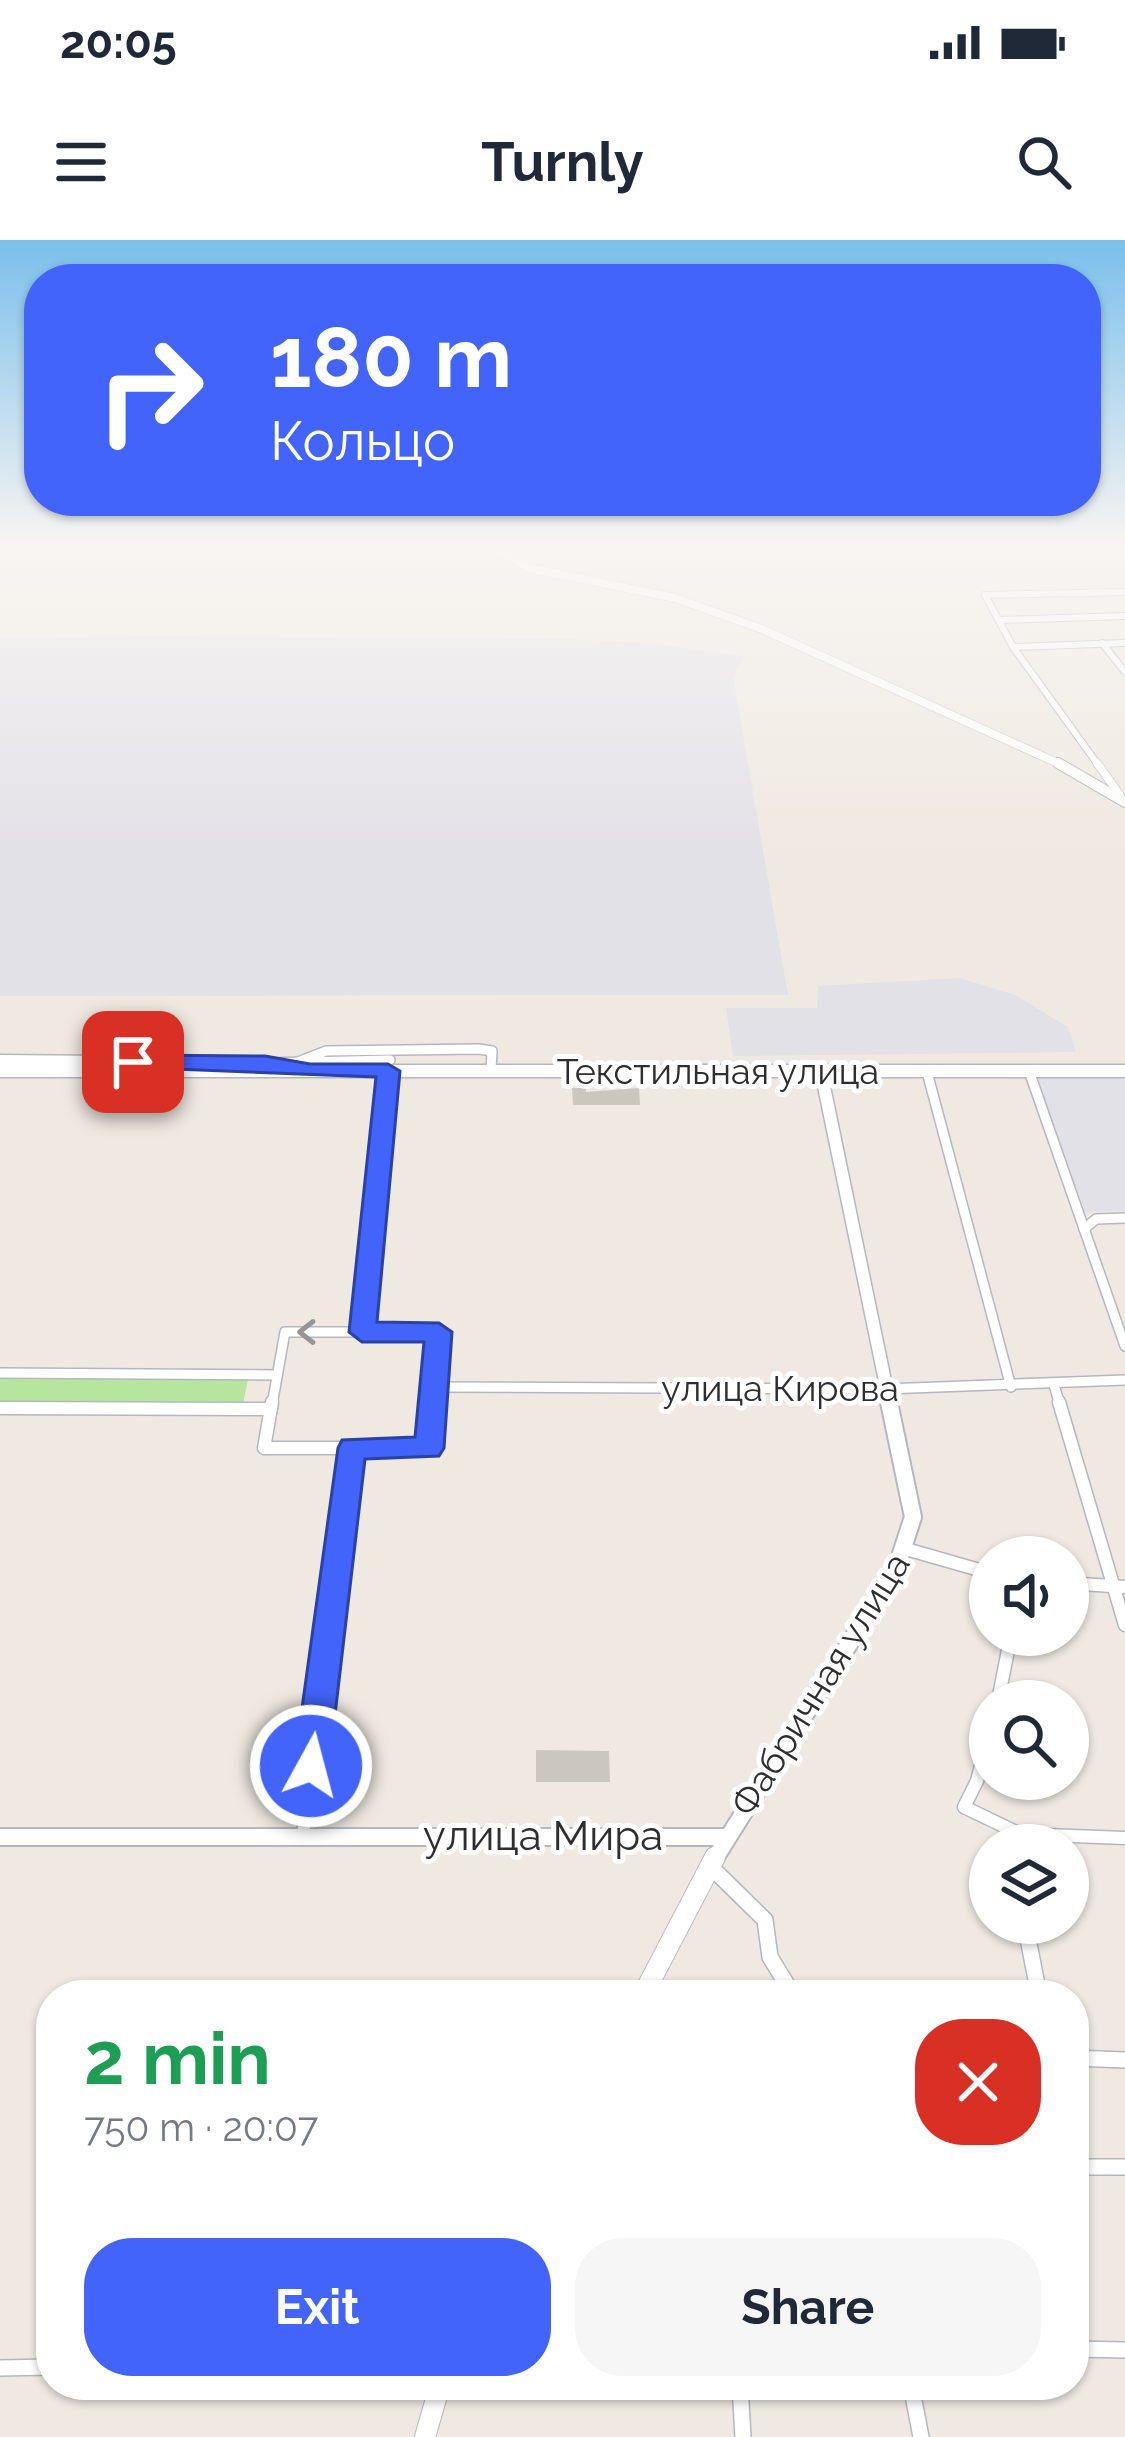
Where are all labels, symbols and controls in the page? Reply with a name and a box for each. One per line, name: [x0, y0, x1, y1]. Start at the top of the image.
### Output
text: 20:05: [60, 16, 177, 69]
icon: menu: [48, 129, 114, 195]
icon: search: [1011, 129, 1077, 195]
text: Turnly: [481, 130, 644, 194]
text: 180 m: [270, 308, 512, 407]
icon: right: [72, 312, 228, 468]
text: Кольцо: [270, 409, 455, 473]
pin: [82, 1011, 184, 1113]
icon: arrive: [100, 1029, 166, 1095]
street label: Текстильная улица: [557, 1050, 879, 1092]
one-way arrow: [297, 1319, 315, 1345]
street label: улица Кирова: [661, 1367, 899, 1409]
map controls: [969, 1536, 1089, 1944]
button: sound: [969, 1536, 1089, 1656]
street label: Фабричная улица: [722, 1545, 918, 1823]
button: search: [969, 1680, 1089, 1800]
position arrow: [248, 1703, 374, 1829]
street label: улица Мира: [423, 1811, 663, 1860]
button: layers: [969, 1824, 1089, 1944]
text: 2 min: [84, 2016, 271, 2101]
button: close: [915, 2019, 1041, 2145]
text: 750 m · 20:07: [84, 2104, 318, 2150]
button: Exit: [84, 2238, 551, 2376]
button: Share: [575, 2238, 1041, 2376]

